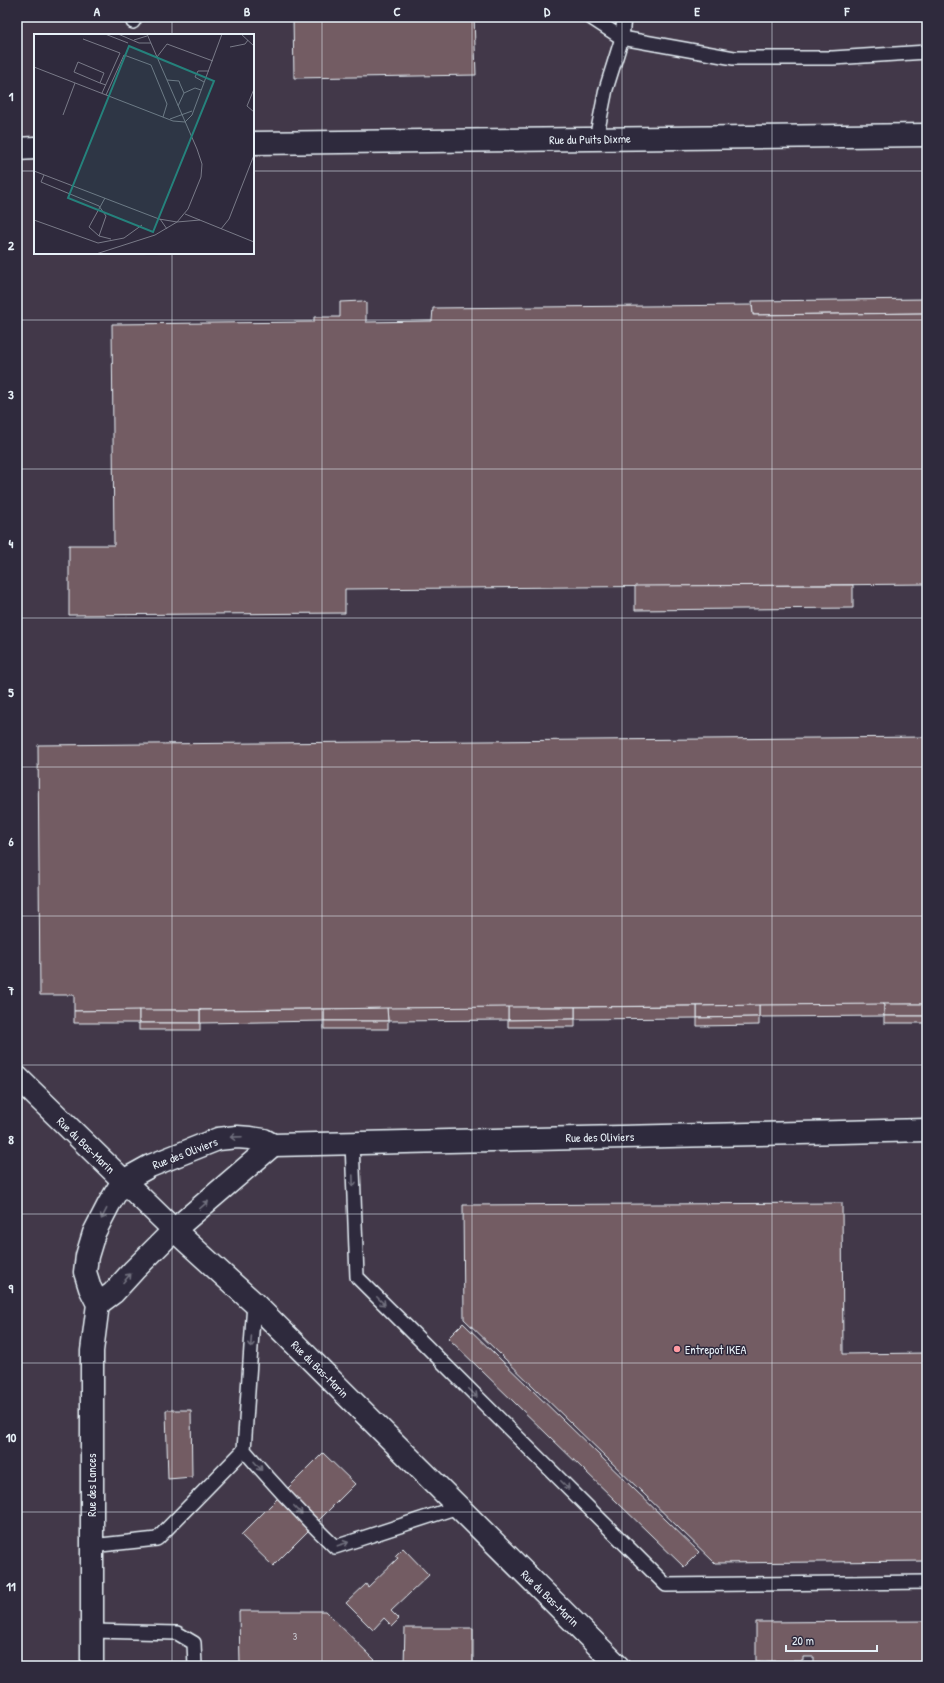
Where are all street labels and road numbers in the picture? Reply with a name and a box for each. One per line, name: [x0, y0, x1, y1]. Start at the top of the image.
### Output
street label: Rue du Puits Dixme: [549, 130, 631, 148]
street label: Rue du Bas-Marin: [53, 1113, 119, 1177]
street label: Rue des Oliviers: [566, 1128, 635, 1146]
street label: Rue des Oliviers: [150, 1133, 220, 1173]
street label: Rue du Bas-Marin: [288, 1337, 352, 1401]
street label: Rue des Lances: [83, 1453, 100, 1517]
street label: Rue du Bas-Marin: [517, 1566, 583, 1630]

